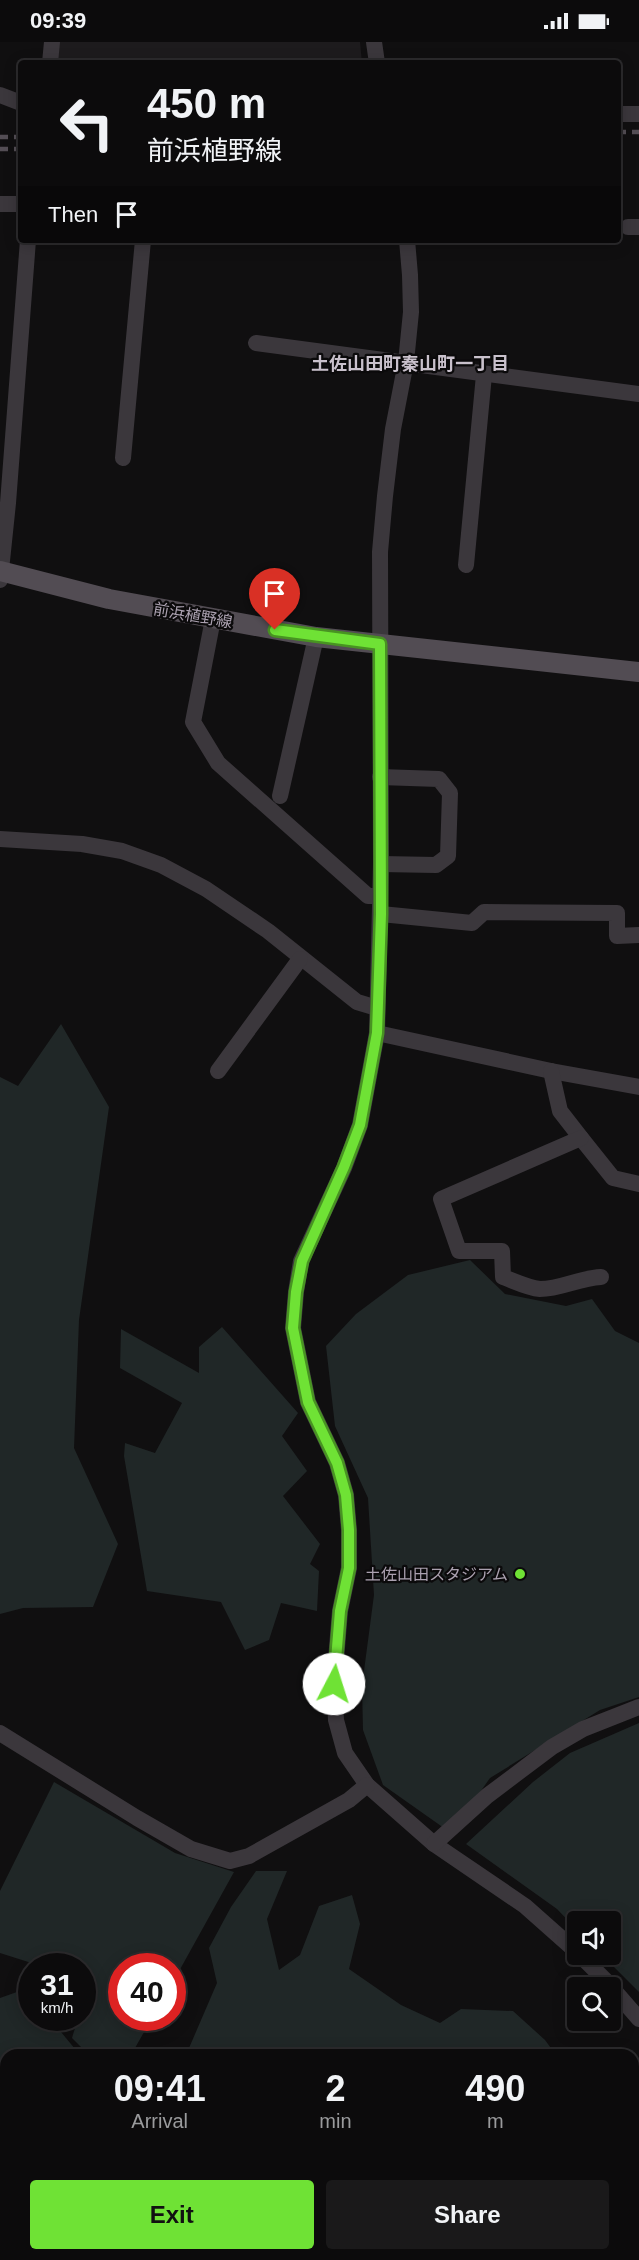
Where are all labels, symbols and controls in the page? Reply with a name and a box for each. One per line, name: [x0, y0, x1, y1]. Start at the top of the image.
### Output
text: 09:39: [30, 8, 86, 33]
text: 450 m: [147, 80, 266, 127]
icon: left: [48, 84, 126, 162]
text: 前浜植野線: [147, 136, 282, 166]
icon: arrive: [110, 198, 143, 231]
text: Then: [48, 202, 98, 227]
district label: 土佐山田町秦山町一丁目: [311, 354, 509, 374]
pin: [249, 568, 300, 630]
icon: arrive: [258, 577, 291, 610]
street label: 前浜植野線: [152, 600, 234, 631]
place label: 土佐山田スタジアム: [365, 1566, 508, 1583]
marker: 土佐山田スタジアム: [513, 1567, 527, 1581]
position arrow: [302, 1652, 366, 1716]
map controls: [567, 1911, 621, 2031]
button: sound: [567, 1911, 621, 1965]
speed limit sign: 40: [108, 1953, 186, 2031]
text: 31: [40, 1968, 74, 2001]
button: search: [567, 1977, 621, 2031]
text: km/h: [41, 1999, 73, 2016]
text: 09:41: [114, 2068, 206, 2109]
text: 2: [325, 2068, 345, 2109]
text: 490: [465, 2068, 525, 2109]
text: Arrival: [131, 2110, 188, 2132]
text: min: [319, 2110, 352, 2132]
text: m: [487, 2110, 504, 2132]
button: Exit: [30, 2180, 314, 2249]
button: Share: [326, 2180, 609, 2249]

